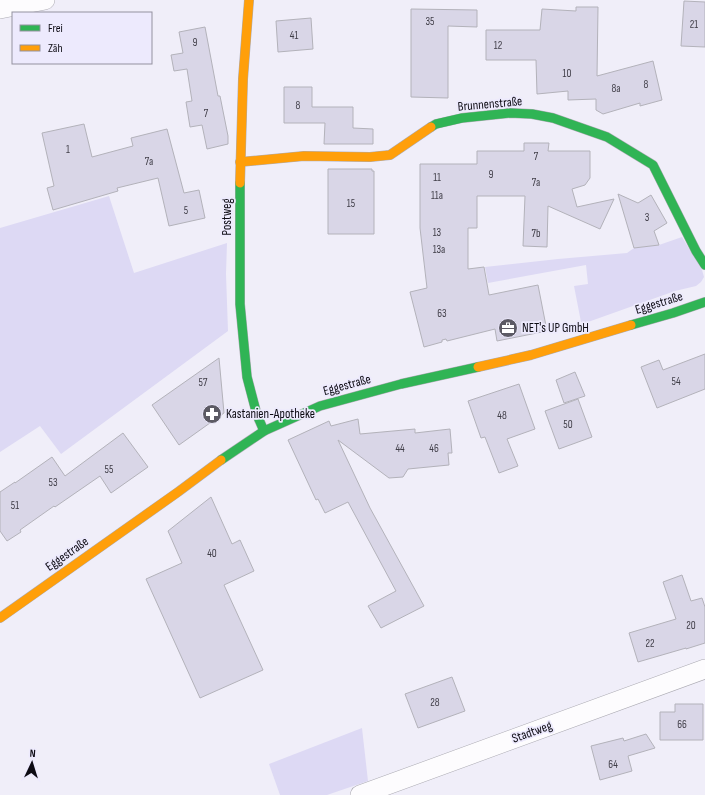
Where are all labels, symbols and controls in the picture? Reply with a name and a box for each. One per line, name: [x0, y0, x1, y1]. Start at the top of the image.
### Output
legend: [12, 12, 152, 64]
house number: 35: [425, 15, 435, 28]
house number: 21: [690, 18, 698, 31]
text: Frei: [48, 21, 63, 36]
house number: 41: [290, 29, 298, 42]
house number: 9: [193, 36, 198, 49]
house number: 12: [494, 39, 503, 52]
text: Zäh: [48, 41, 63, 56]
house number: 10: [563, 67, 571, 80]
house number: 8: [644, 78, 649, 91]
house number: 8a: [611, 82, 621, 95]
street label: Brunnenstraße: [457, 93, 523, 115]
house number: 8: [296, 99, 301, 112]
house number: 7: [204, 107, 209, 120]
house number: 1: [66, 143, 70, 156]
house number: 7: [534, 150, 539, 163]
house number: 7a: [145, 155, 153, 168]
house number: 9: [489, 168, 494, 181]
house number: 11: [433, 171, 441, 184]
house number: 7a: [532, 176, 540, 189]
house number: 11a: [431, 189, 443, 202]
house number: 15: [347, 197, 355, 210]
street label: Postweg: [219, 198, 235, 236]
house number: 5: [184, 204, 188, 217]
house number: 3: [645, 211, 650, 224]
house number: 13: [433, 226, 442, 239]
house number: 7b: [532, 227, 541, 240]
house number: 13a: [433, 243, 445, 256]
street label: Eggestraße: [633, 288, 685, 318]
house number: 63: [437, 307, 447, 320]
office icon: NET's UP GmbH: [497, 317, 519, 339]
place label: NET's UP GmbH: [522, 320, 589, 336]
street label: Eggestraße: [321, 371, 373, 399]
house number: 54: [671, 375, 681, 388]
house number: 57: [199, 376, 208, 389]
pharmacy icon: Kastanien-Apotheke: [201, 403, 223, 425]
place label: Kastanien-Apotheke: [226, 406, 315, 422]
house number: 48: [497, 409, 507, 422]
house number: 50: [563, 418, 573, 431]
house number: 44: [395, 442, 405, 455]
house number: 46: [429, 442, 439, 455]
house number: 55: [105, 463, 113, 476]
house number: 53: [48, 476, 58, 489]
house number: 51: [11, 499, 19, 512]
street label: Eggestraße: [42, 533, 92, 575]
house number: 40: [207, 547, 217, 560]
house number: 20: [686, 619, 696, 632]
house number: 22: [645, 637, 655, 650]
house number: 28: [430, 696, 440, 709]
street label: Stadtweg: [510, 717, 554, 747]
house number: 66: [677, 718, 687, 731]
north arrow: [12, 743, 52, 783]
text: N: [29, 747, 36, 760]
house number: 64: [608, 758, 618, 771]

